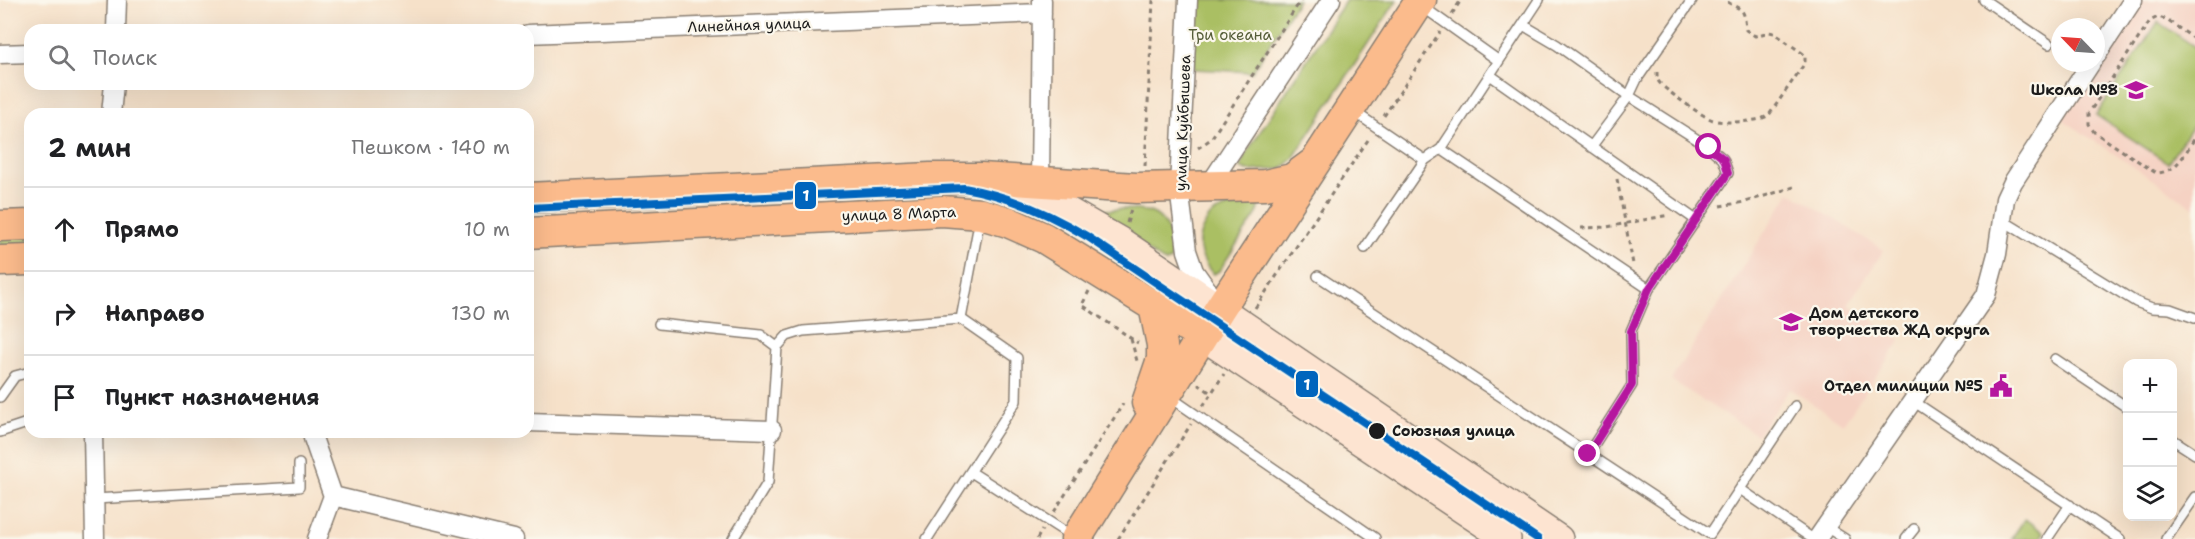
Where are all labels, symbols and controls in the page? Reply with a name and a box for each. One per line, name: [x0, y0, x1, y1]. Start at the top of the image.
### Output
street label: Линейная улица: [687, 13, 812, 37]
north arrow: [2051, 18, 2105, 72]
search box: [24, 24, 534, 90]
park label: Три океана: [1188, 25, 1272, 45]
icon: search: [45, 41, 78, 74]
text: Поиск: [93, 43, 157, 72]
street label: улица Куйбышева: [1171, 54, 1195, 191]
school or university icon: Школа №8: [2123, 77, 2149, 103]
place label: Школа №8: [2031, 80, 2118, 100]
text: 2 мин: [48, 130, 131, 165]
route start: [1695, 133, 1721, 159]
text: Пешком · 140 m: [352, 134, 510, 160]
line badge: 1: [794, 181, 817, 210]
text: 1: [802, 185, 810, 206]
street label: улица 8 Марта: [842, 202, 957, 226]
icon: ahead: [48, 213, 81, 246]
text: Прямо: [105, 215, 179, 244]
text: 10 m: [464, 216, 510, 242]
icon: right: [48, 297, 81, 330]
text: Направо: [105, 299, 205, 328]
text: 130 m: [451, 300, 510, 326]
place label: Дом детского творчества ЖД округа: [1809, 303, 1990, 340]
school or university icon: Дом детского творчества ЖД округа: [1778, 309, 1804, 335]
map controls: [2123, 359, 2177, 521]
button: +: [2123, 359, 2177, 413]
line badge: 1: [1295, 370, 1319, 398]
public building icon: Отдел милиции №5: [1988, 373, 2014, 399]
text: 1: [1303, 374, 1311, 395]
place label: Отдел милиции №5: [1824, 376, 1983, 396]
icon: arrive: [48, 381, 81, 414]
text: Пункт назначения: [105, 383, 319, 412]
button: −: [2123, 413, 2177, 467]
marker: Союзная улица: [1367, 421, 1387, 441]
place label: Союзная улица: [1392, 421, 1516, 441]
route end: [1574, 440, 1600, 466]
button: layers: [2123, 467, 2177, 521]

